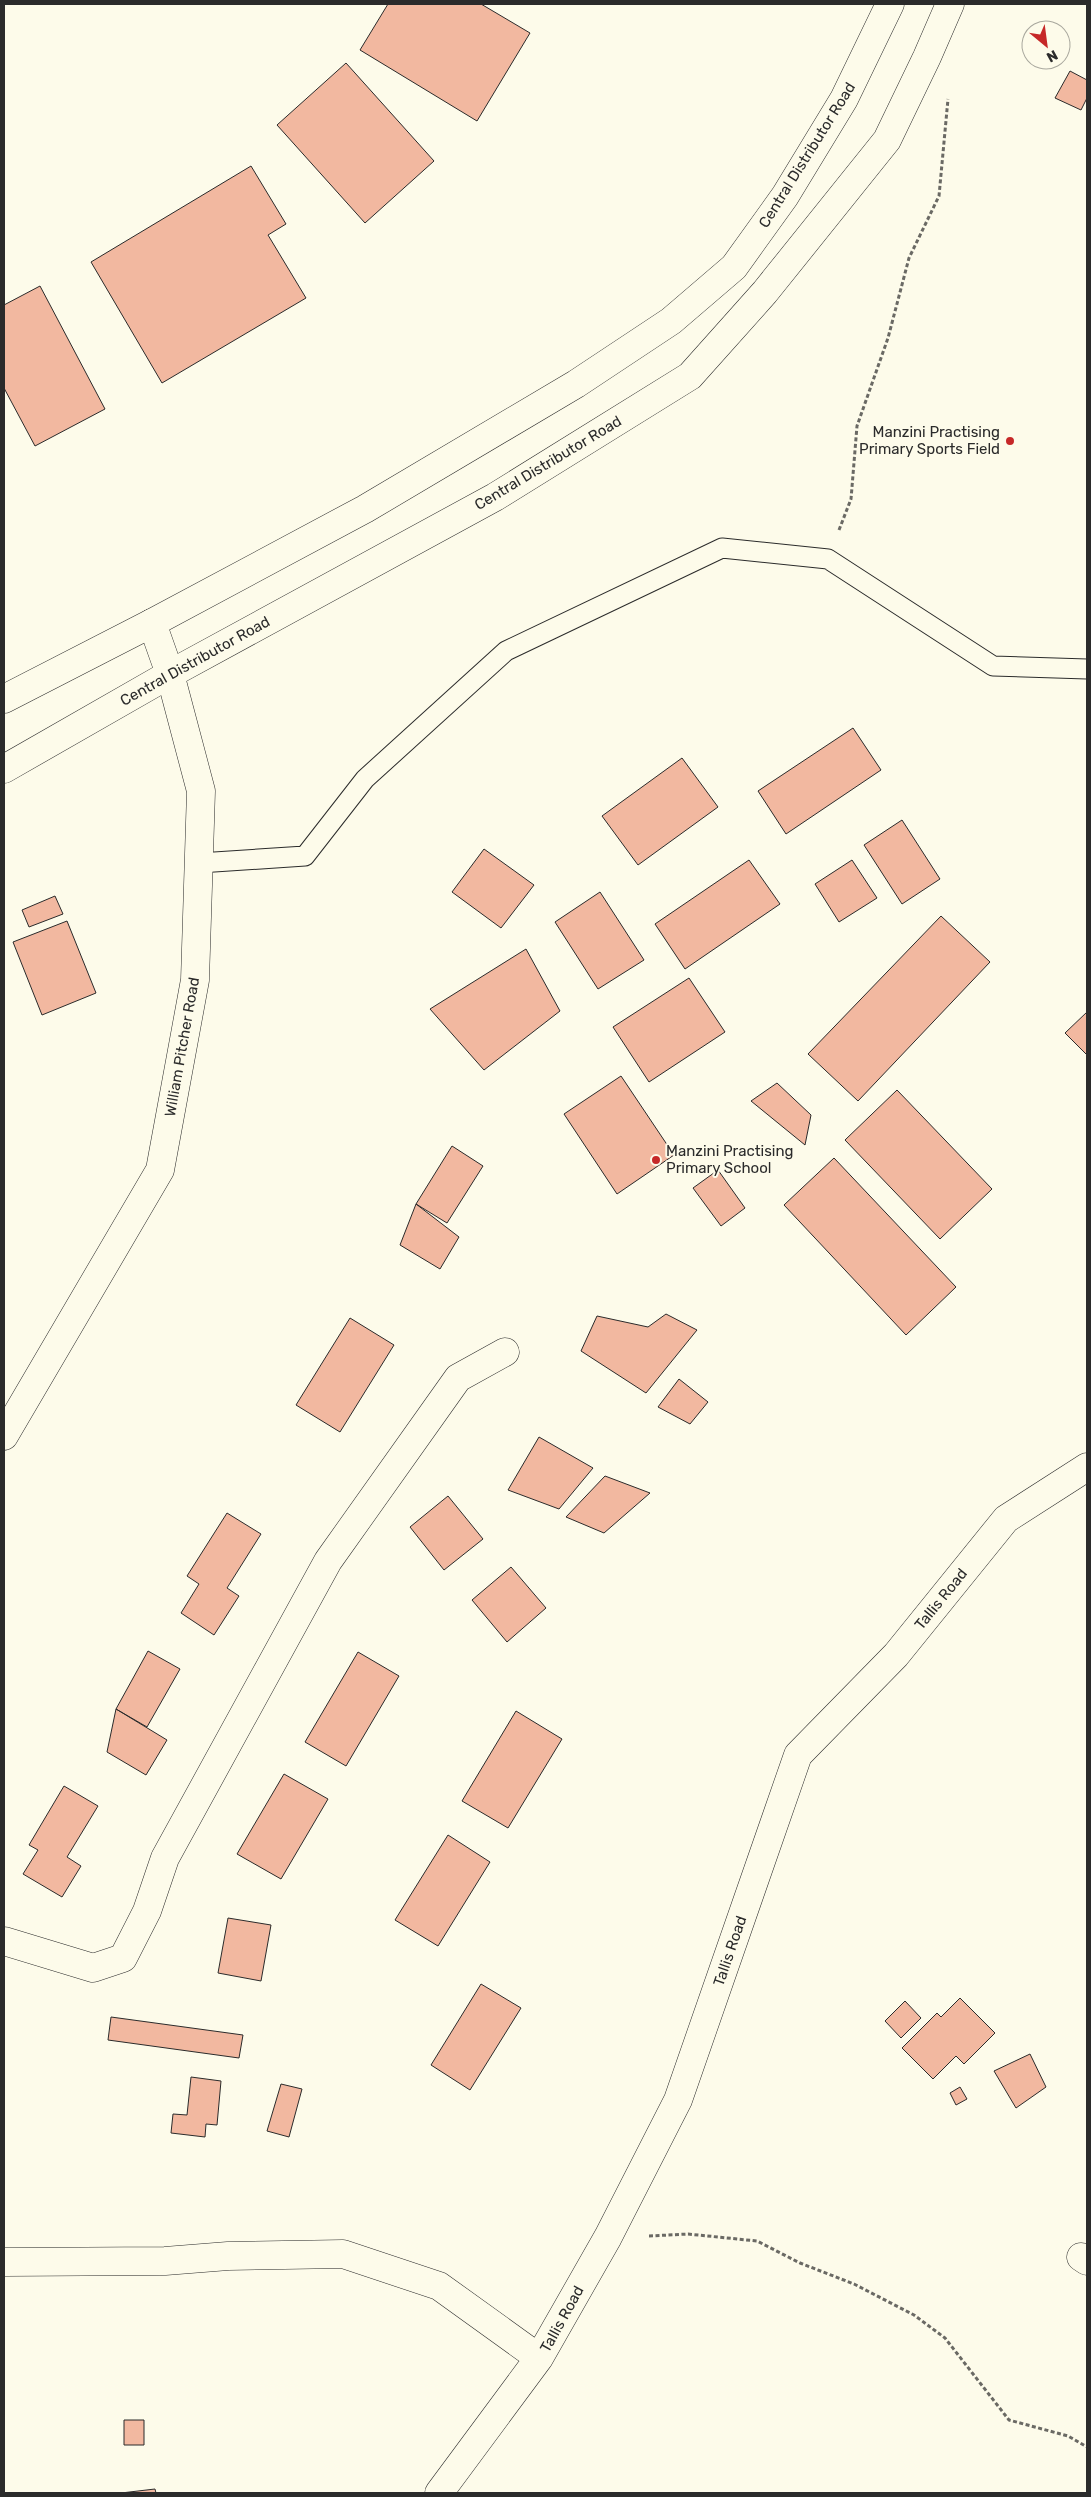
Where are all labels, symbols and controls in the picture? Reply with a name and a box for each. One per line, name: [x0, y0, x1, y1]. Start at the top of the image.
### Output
north arrow: [1021, 20, 1071, 70]
text: N: [1044, 46, 1061, 66]
street label: Central Distributor Road: [755, 79, 859, 231]
street label: Central Distributor Road: [471, 412, 625, 514]
place label: Manzini Practising Primary Sports Field: [859, 423, 1000, 458]
marker: Manzini Practising Primary Sports Field: [1004, 435, 1016, 447]
street label: Central Distributor Road: [117, 612, 273, 710]
street label: William Pitcher Road: [161, 976, 203, 1118]
place label: Manzini Practising Primary School: [666, 1142, 794, 1177]
marker: Manzini Practising Primary School: [650, 1154, 662, 1166]
street label: Tallis Road: [911, 1565, 971, 1633]
street label: Tallis Road: [710, 1913, 750, 1989]
street label: Tallis Road: [536, 2283, 588, 2355]

